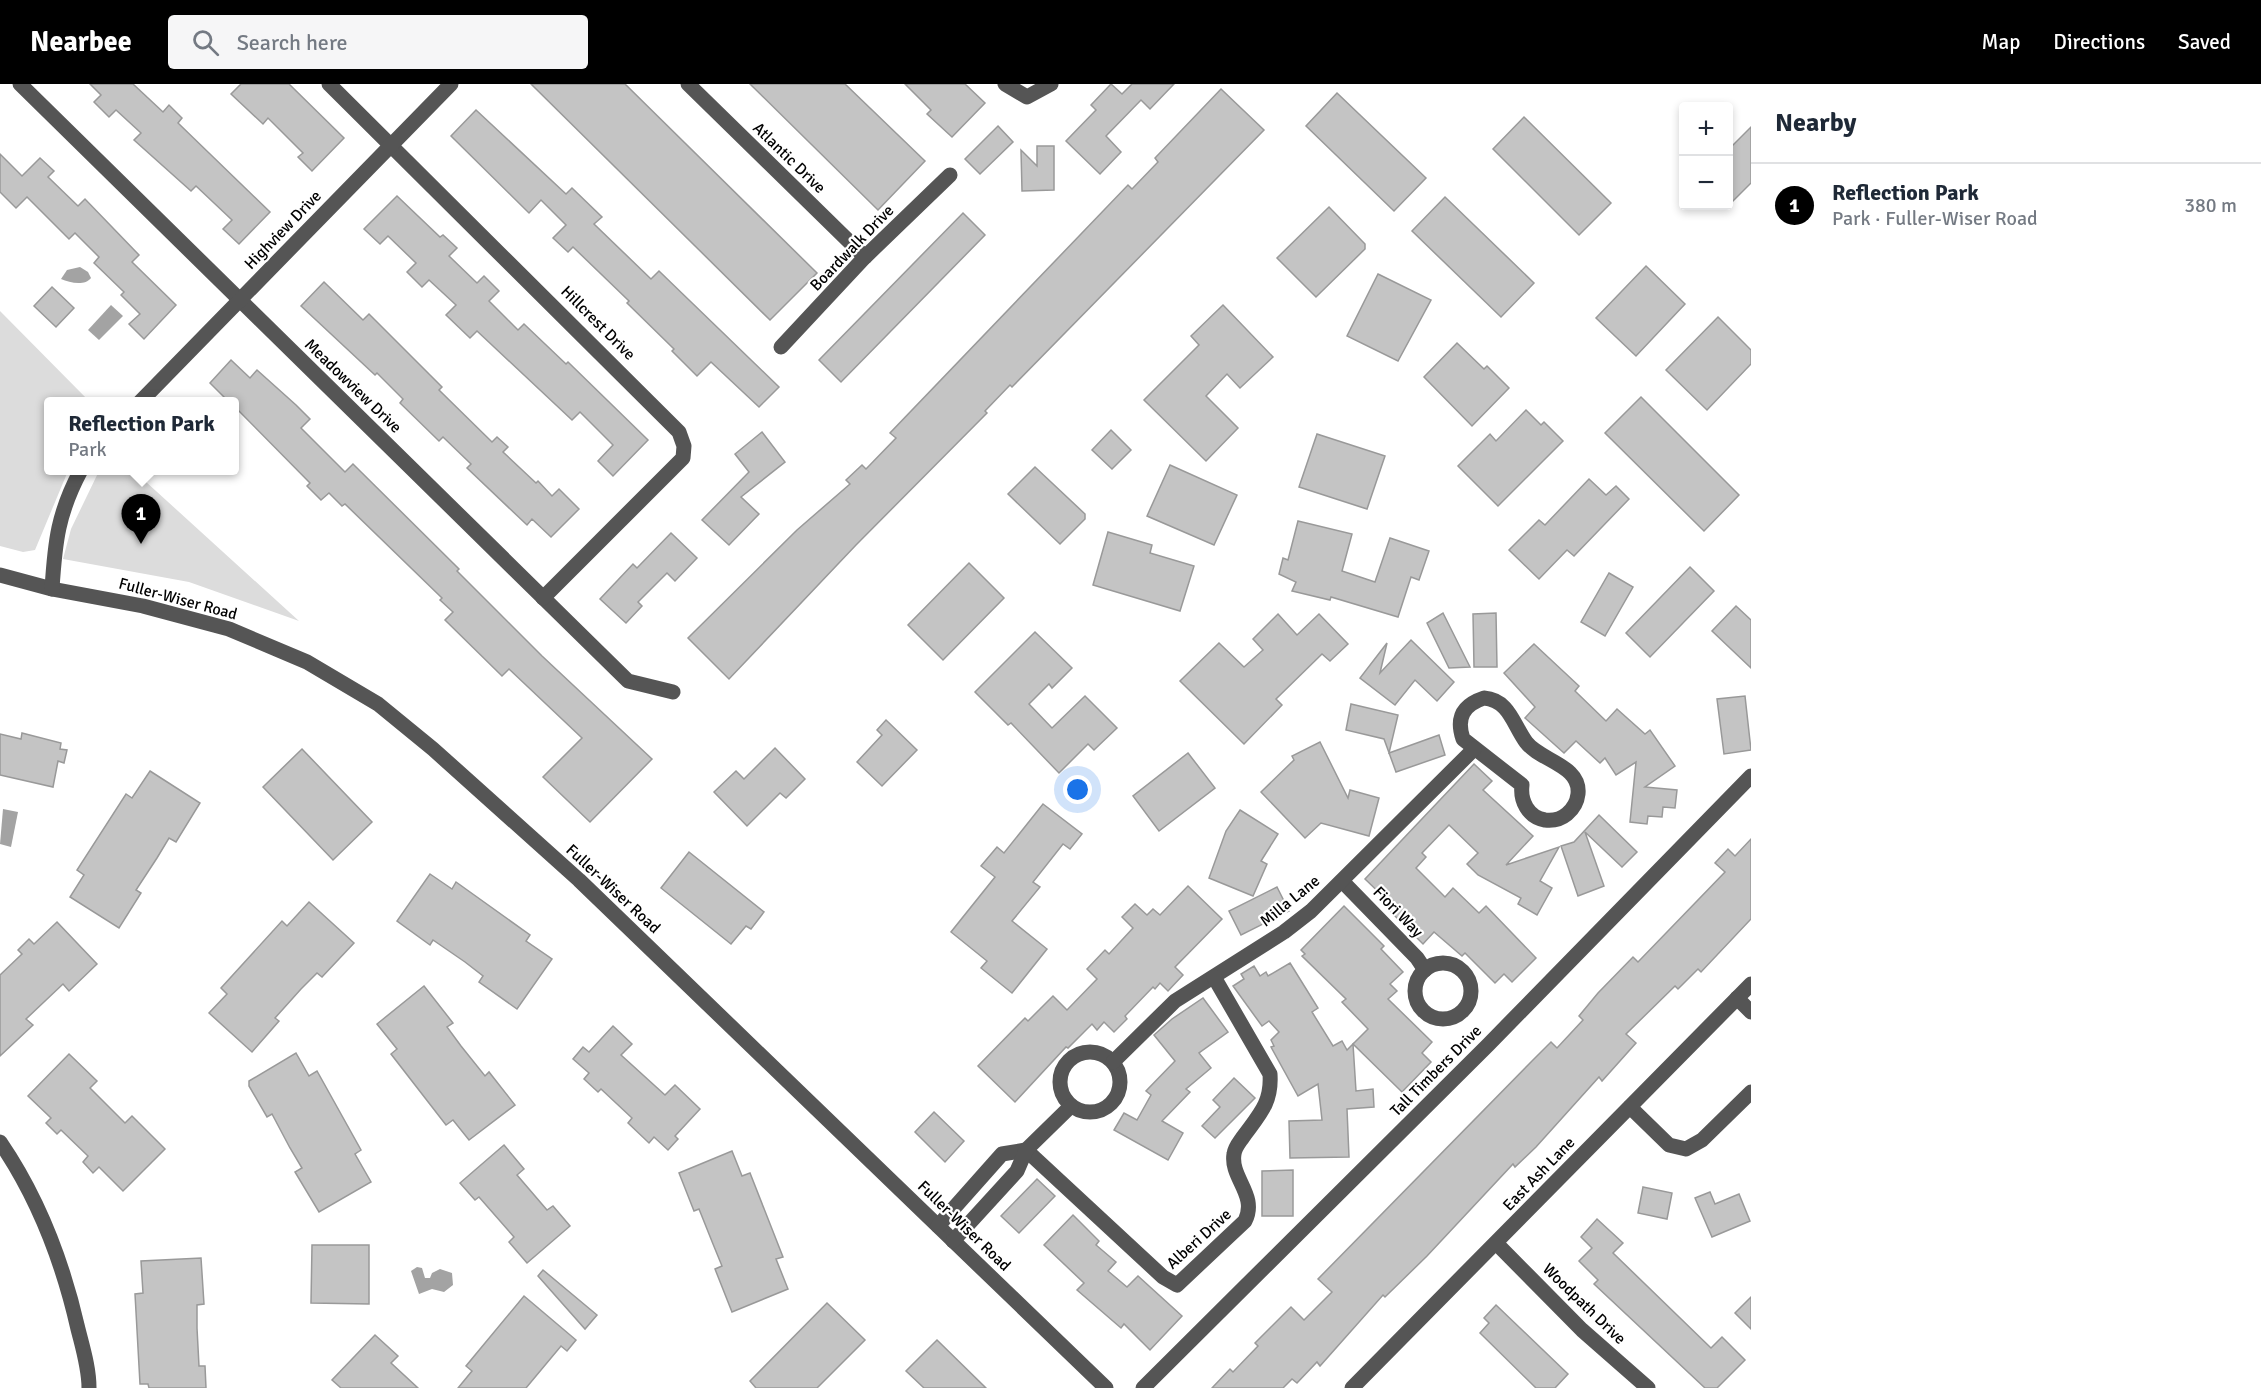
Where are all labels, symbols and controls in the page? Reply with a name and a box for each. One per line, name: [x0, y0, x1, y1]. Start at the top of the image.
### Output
search box: [168, 15, 588, 69]
text: Nearbee: [30, 25, 132, 59]
icon: search: [189, 26, 222, 59]
text: Search here: [237, 29, 348, 56]
text: Map: [1982, 29, 2020, 55]
text: Directions: [2053, 29, 2145, 55]
text: Saved: [2178, 29, 2231, 55]
map controls: [1679, 102, 1733, 210]
button: +: [1679, 102, 1733, 156]
text: Nearby: [1775, 107, 1856, 139]
street label: Atlantic Drive: [748, 118, 830, 198]
button: −: [1679, 156, 1733, 210]
text: Reflection Park: [1832, 179, 1979, 206]
street label: Highview Drive: [240, 186, 326, 274]
text: 1: [1789, 193, 1800, 218]
text: 380 m: [2184, 193, 2237, 218]
street label: Boardwalk Drive: [806, 201, 898, 295]
text: Park · Fuller-Wiser Road: [1832, 206, 2038, 231]
street label: Hillcrest Drive: [557, 282, 639, 364]
street label: Meadowview Drive: [300, 335, 406, 437]
popup: [44, 397, 239, 475]
text: Reflection Park: [68, 410, 215, 437]
text: Park: [68, 437, 107, 462]
pin: 1: [122, 494, 160, 544]
street label: Fuller-Wiser Road: [117, 574, 239, 624]
your location: [1063, 775, 1092, 804]
street label: Fuller-Wiser Road: [562, 840, 664, 938]
street label: Milla Lane: [1256, 871, 1324, 931]
street label: Fiori Way: [1369, 882, 1428, 942]
street label: Tall Timbers Drive: [1386, 1021, 1486, 1121]
street label: East Ash Lane: [1499, 1133, 1579, 1215]
street label: Fuller-Wiser Road: [913, 1176, 1015, 1276]
street label: Alberi Drive: [1162, 1205, 1236, 1273]
street label: Woodpath Drive: [1538, 1259, 1630, 1349]

